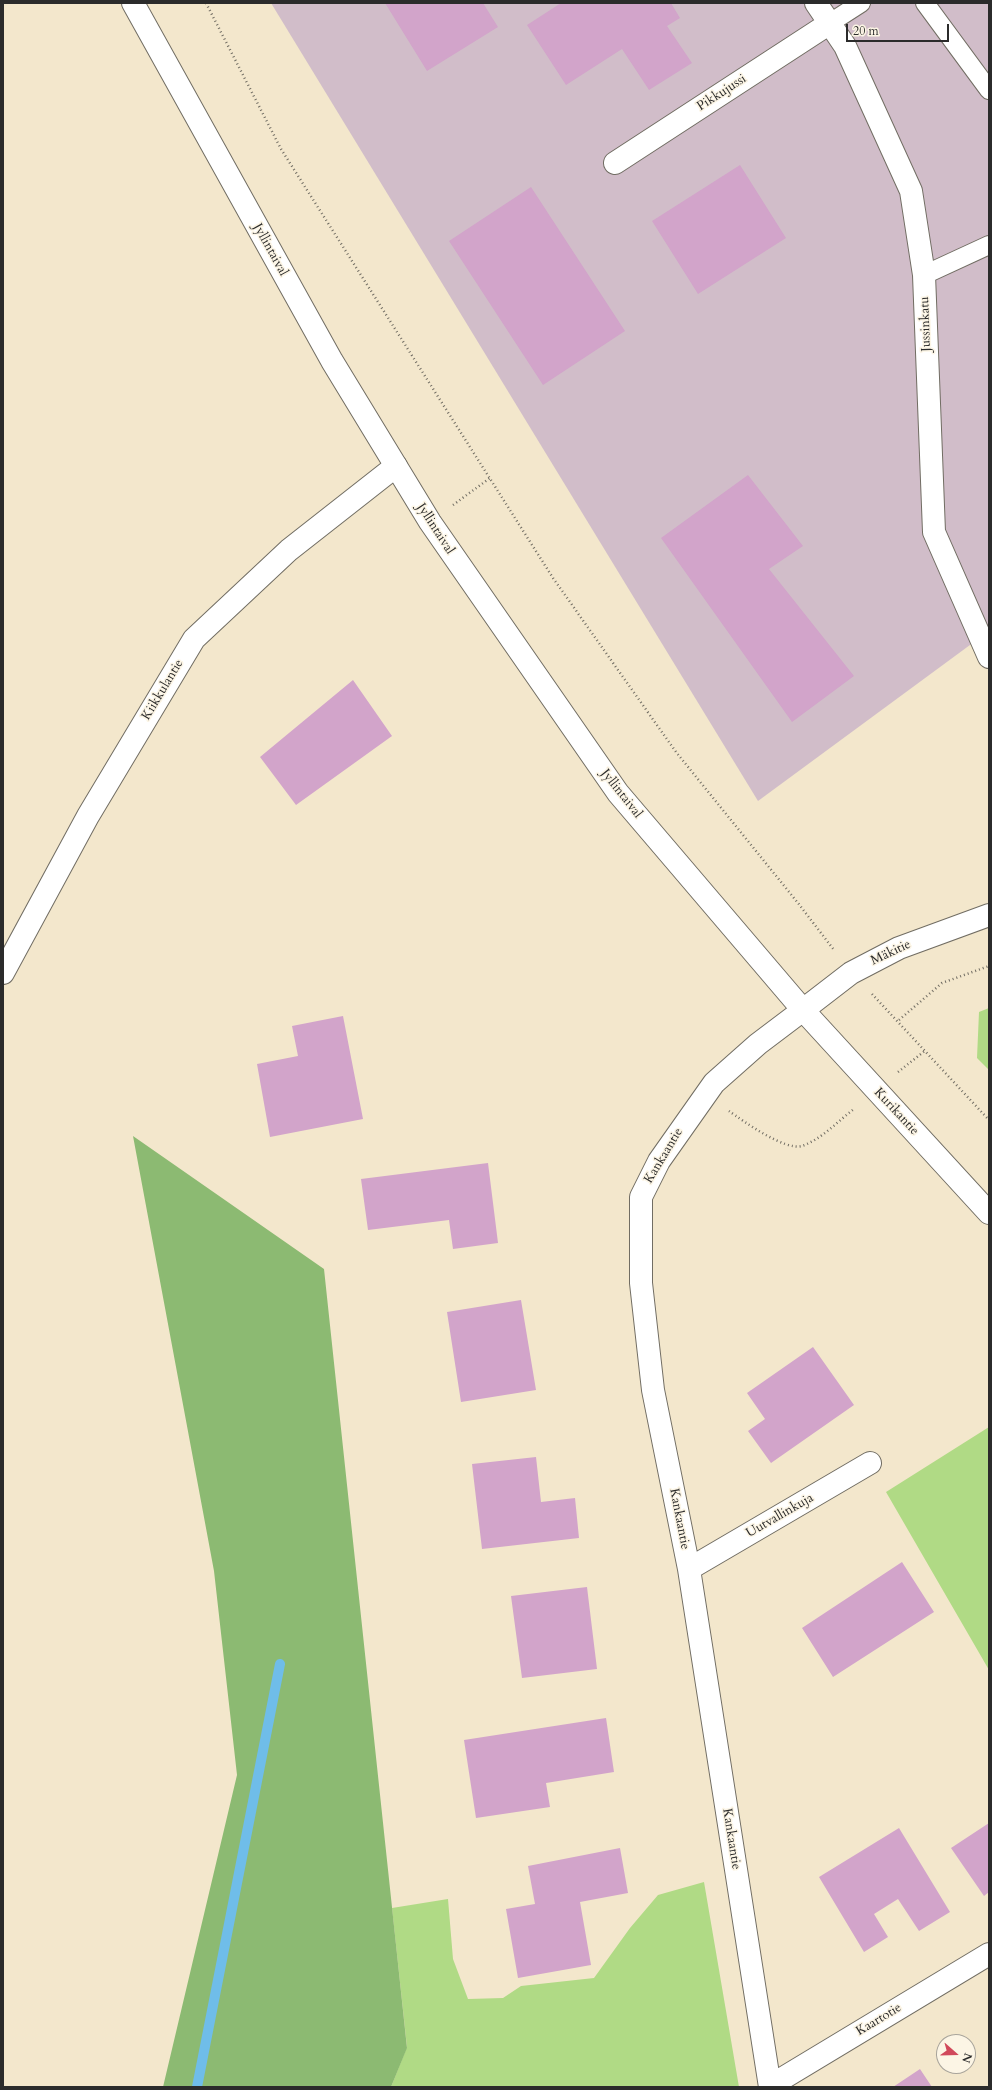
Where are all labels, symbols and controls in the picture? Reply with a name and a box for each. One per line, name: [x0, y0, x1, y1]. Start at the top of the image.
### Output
scale bar: [848, 16, 951, 42]
text: 20 m: [853, 23, 879, 39]
street label: Pikkujussi: [694, 71, 750, 115]
street label: Jyllintaival: [249, 221, 291, 279]
street label: Jussinkatu: [917, 296, 935, 352]
street label: Jyllintaival: [413, 501, 457, 557]
street label: Kiikkulantie: [139, 657, 187, 723]
street label: Jyllintaival: [597, 766, 645, 822]
street label: Mäkitie: [869, 937, 913, 969]
street label: Kurikantie: [870, 1085, 922, 1139]
street label: Kankaantie: [641, 1125, 687, 1187]
street label: Kankaantie: [665, 1487, 693, 1551]
street label: Uutvallinkuja: [744, 1490, 816, 1542]
street label: Kankaantie: [718, 1807, 744, 1871]
street label: Kaartotie: [853, 2000, 905, 2040]
north arrow: [936, 2034, 976, 2074]
text: N: [958, 2051, 975, 2065]

